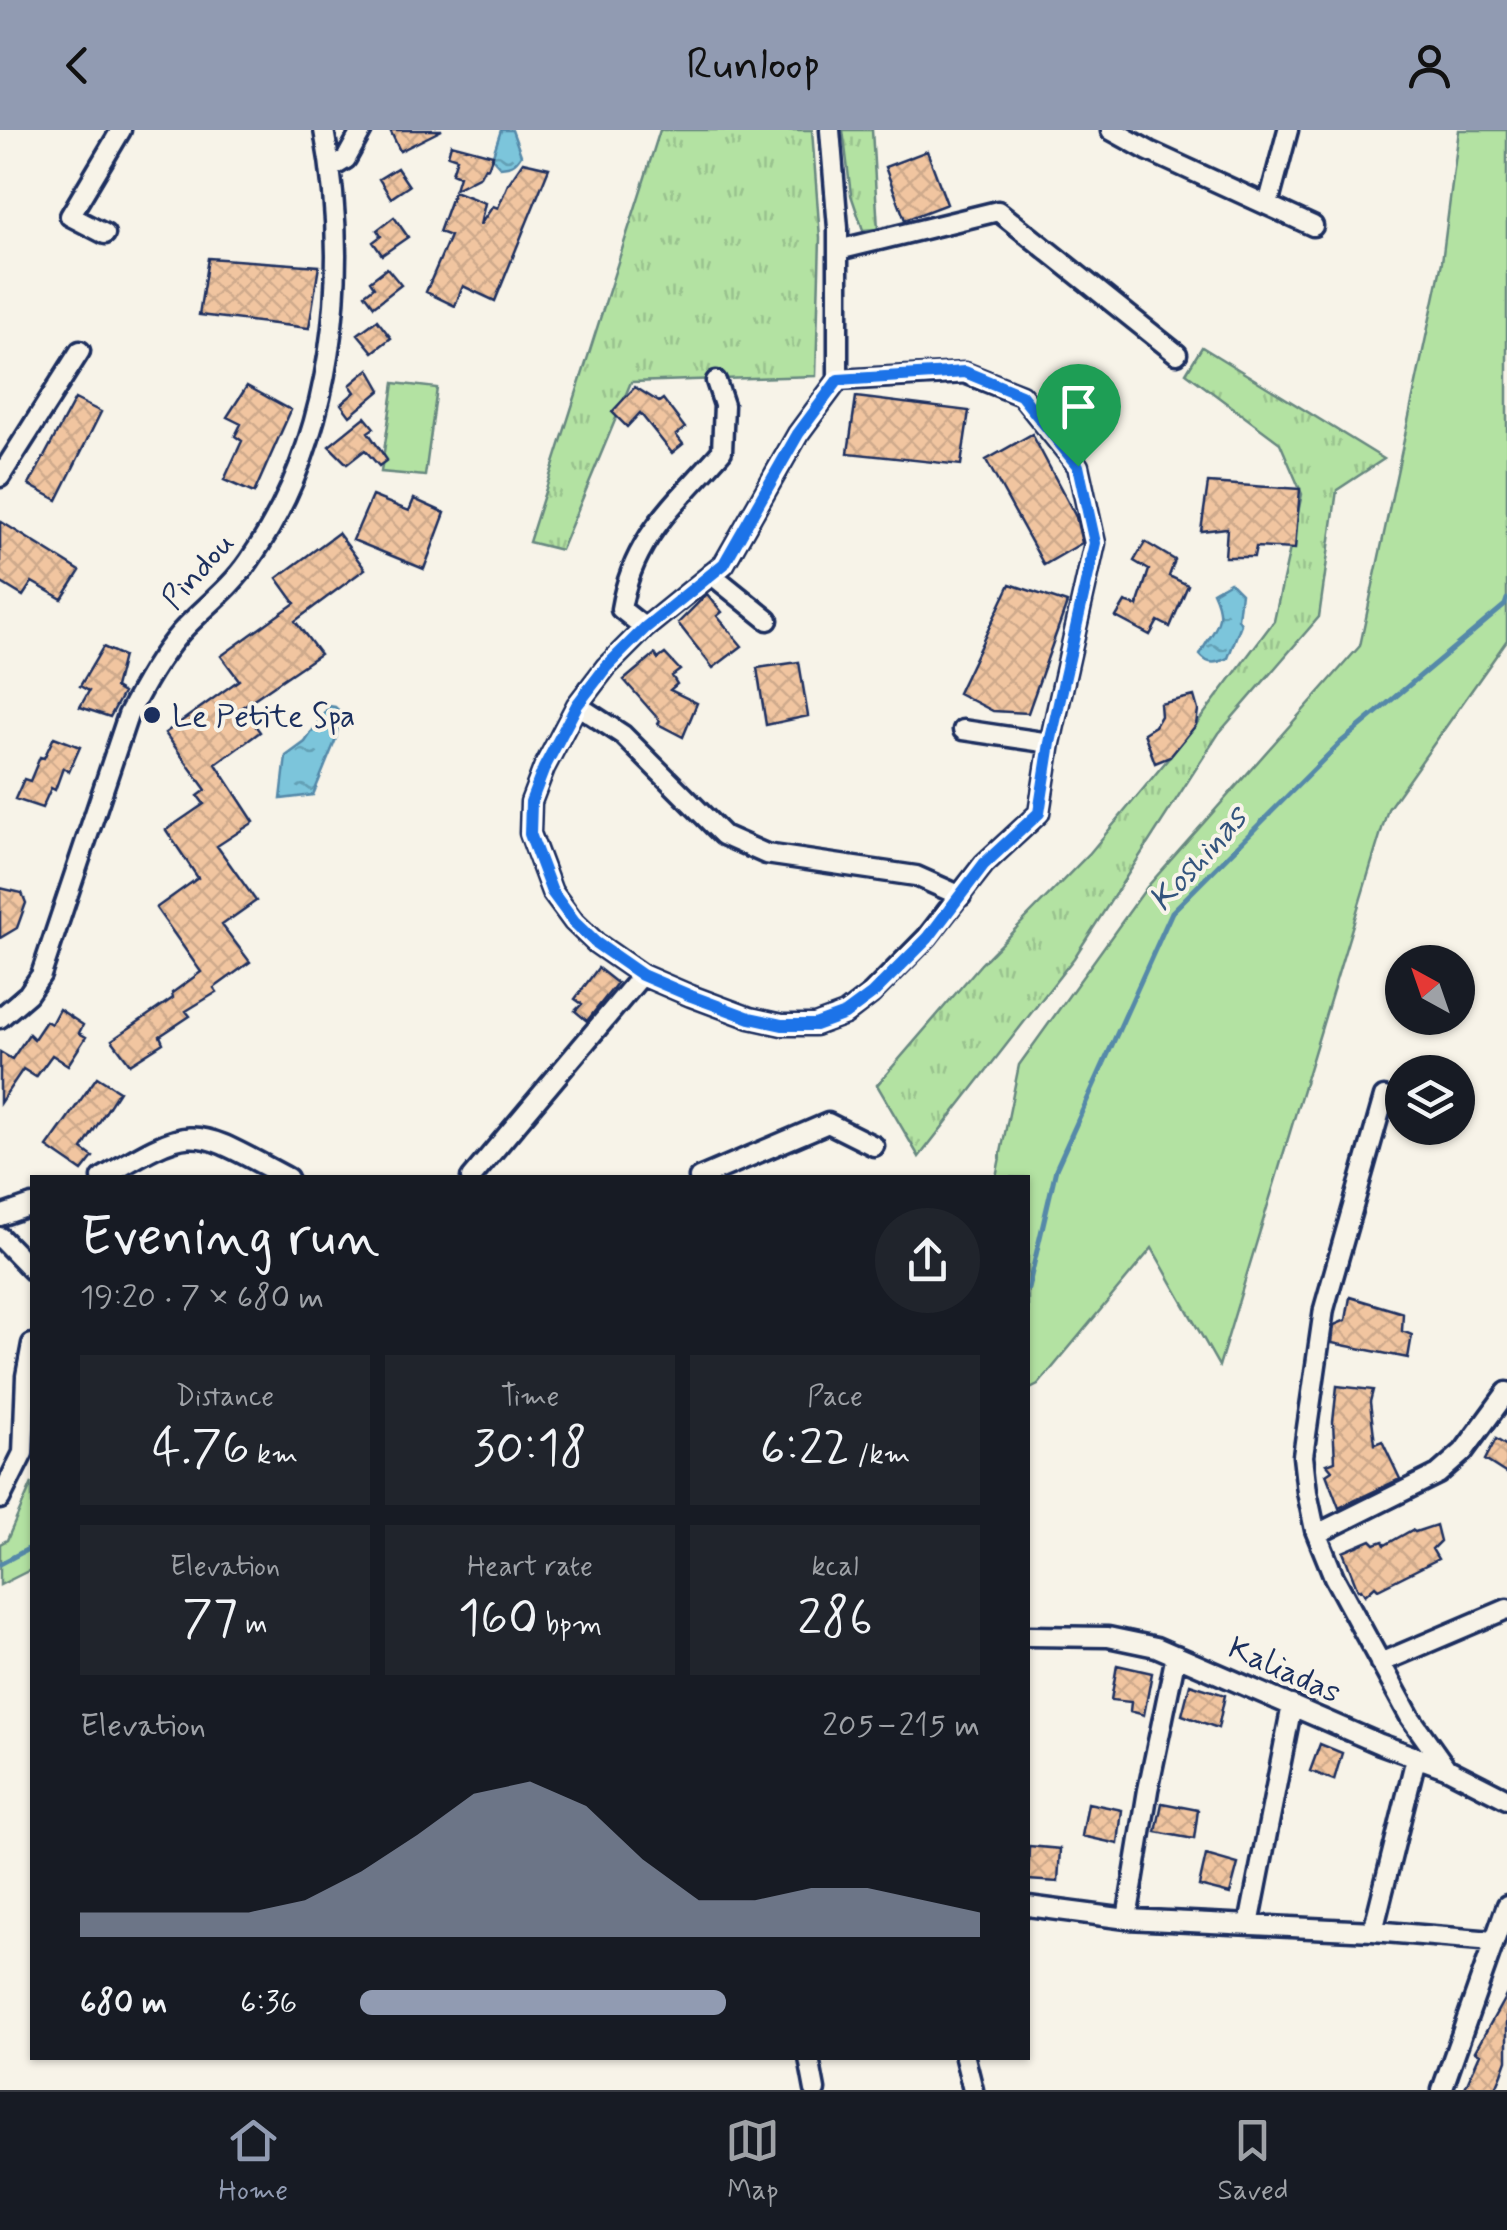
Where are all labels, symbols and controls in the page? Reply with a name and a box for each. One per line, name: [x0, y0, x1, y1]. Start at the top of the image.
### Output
text: Runloop: [686, 36, 821, 95]
icon: back: [50, 38, 105, 93]
icon: person: [1402, 38, 1457, 93]
pin: [1036, 364, 1121, 467]
icon: arrive: [1051, 379, 1106, 434]
street label: Pindou: [153, 524, 244, 619]
place label: Le Petite Spa: [172, 696, 355, 738]
marker: Le Petite Spa: [141, 704, 163, 726]
water label: Koshinas: [1139, 794, 1260, 922]
north arrow: [1385, 945, 1475, 1035]
map controls: [1385, 945, 1475, 1145]
button: layers: [1385, 1055, 1475, 1145]
text: Evening run: [80, 1203, 380, 1275]
button: share: [875, 1208, 980, 1313]
text: 19:20 · 7 × 680 m: [80, 1277, 324, 1319]
text: Distance: [176, 1379, 274, 1416]
text: Time: [501, 1379, 559, 1416]
text: Pace: [807, 1379, 863, 1416]
text: 4.76: [152, 1416, 250, 1482]
text: 30:18: [473, 1416, 587, 1482]
text: 6:22: [760, 1416, 850, 1482]
text: km: [250, 1437, 298, 1474]
text: /km: [850, 1437, 910, 1474]
text: Elevation: [170, 1549, 280, 1586]
text: Heart rate: [467, 1549, 593, 1586]
text: kcal: [811, 1549, 859, 1586]
text: 77: [182, 1586, 238, 1652]
text: 160: [458, 1586, 538, 1652]
text: 286: [797, 1586, 873, 1652]
text: m: [238, 1607, 268, 1644]
text: bpm: [538, 1607, 602, 1644]
street label: Kaliadas: [1221, 1627, 1347, 1714]
text: Elevation: [80, 1705, 206, 1747]
text: 205–215 m: [822, 1705, 980, 1747]
text: 680 m: [80, 1982, 167, 2024]
text: 6:36: [240, 1982, 297, 2024]
tab: Home: [219, 2113, 288, 2210]
tab: Map: [725, 2113, 780, 2210]
tab: Saved: [1218, 2113, 1288, 2210]

